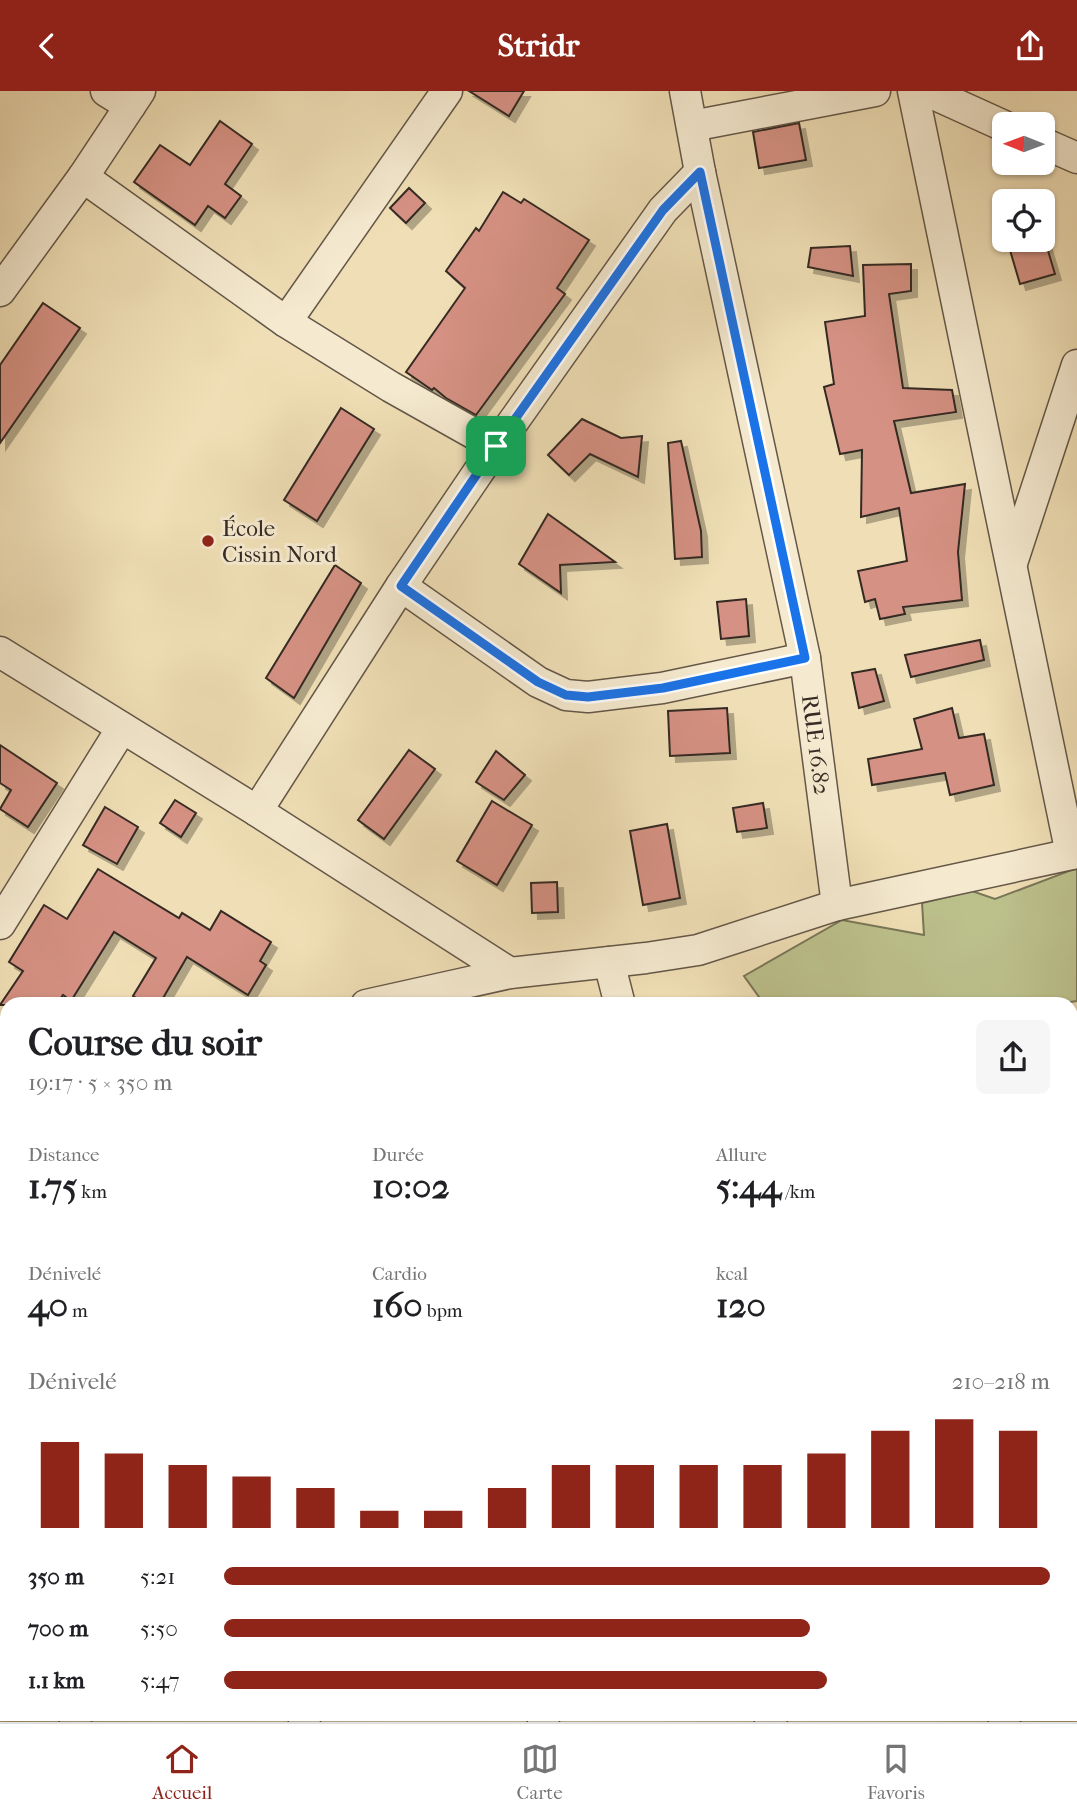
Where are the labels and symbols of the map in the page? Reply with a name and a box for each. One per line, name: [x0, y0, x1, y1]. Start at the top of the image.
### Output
north arrow: [992, 112, 1055, 175]
pin: [466, 416, 526, 476]
place label: École Cissin Nord: [222, 515, 337, 568]
marker: École Cissin Nord: [200, 533, 216, 549]
street label: RUE 16.82: [796, 693, 836, 797]

